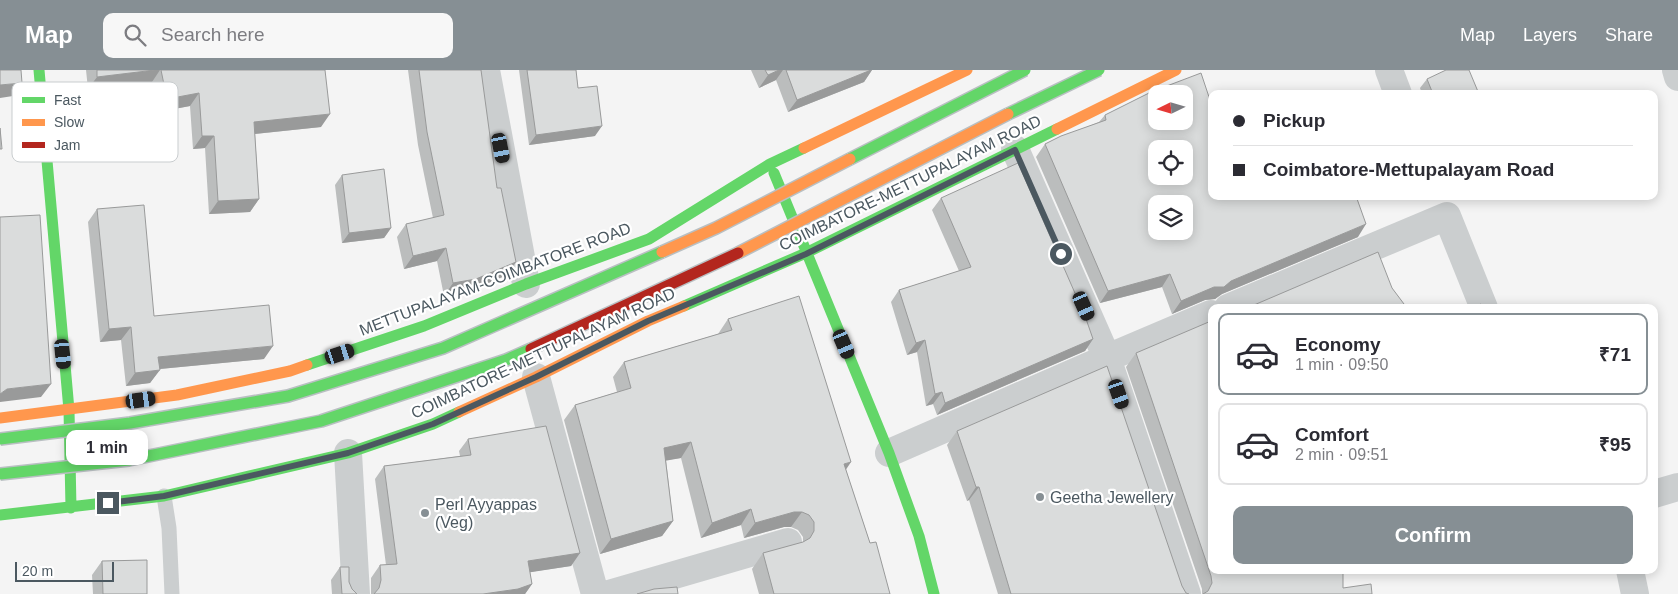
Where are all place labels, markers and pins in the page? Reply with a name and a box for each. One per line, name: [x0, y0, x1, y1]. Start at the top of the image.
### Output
place label: Geetha Jewellery: [1050, 489, 1174, 506]
marker: Geetha Jewellery: [1034, 491, 1046, 503]
place label: Perl Ayyappas (Veg): [435, 496, 537, 531]
marker: Perl Ayyappas (Veg): [419, 507, 431, 519]

